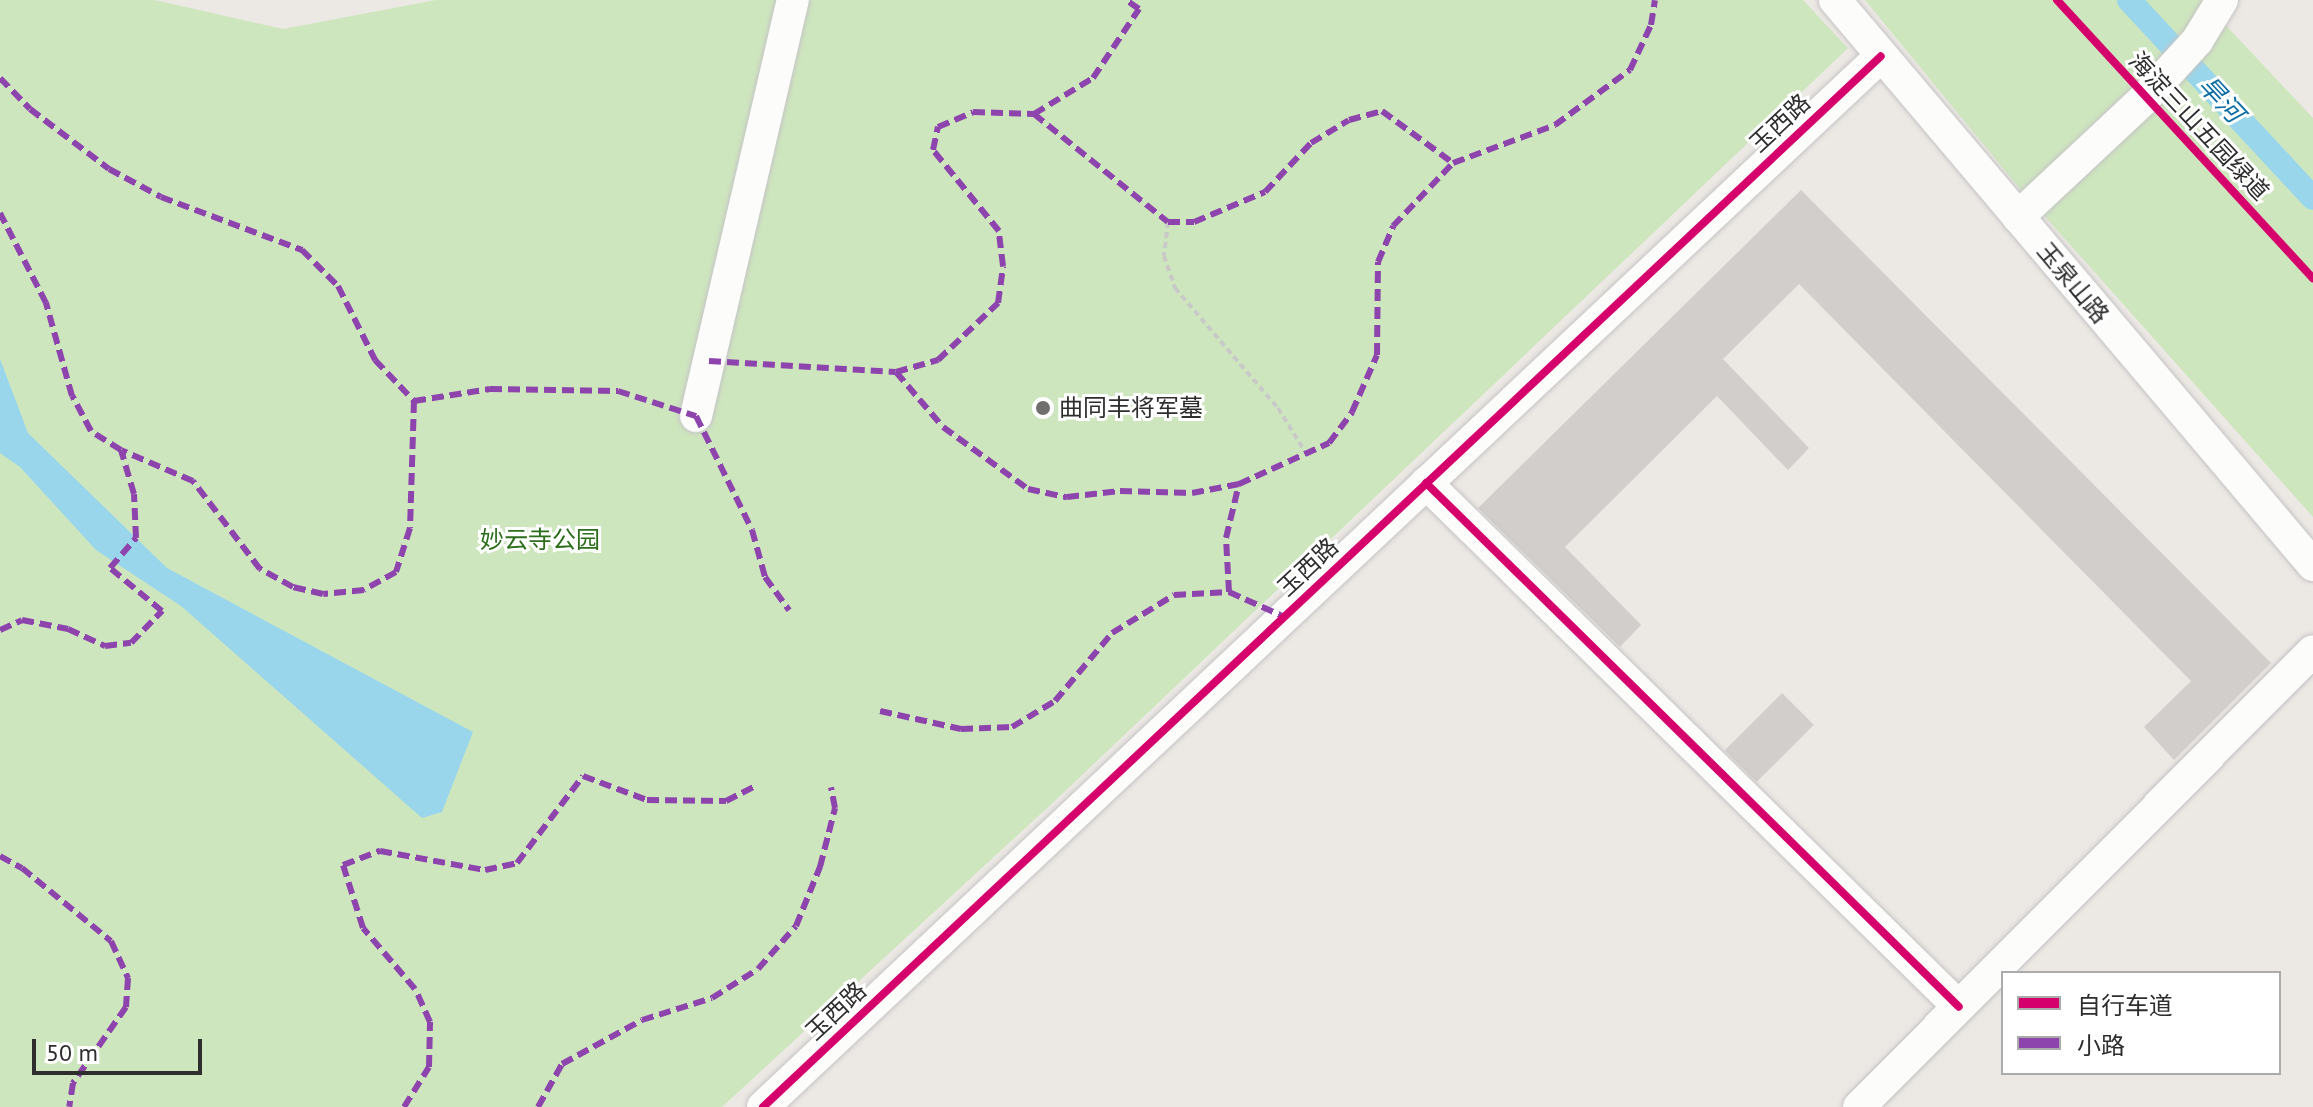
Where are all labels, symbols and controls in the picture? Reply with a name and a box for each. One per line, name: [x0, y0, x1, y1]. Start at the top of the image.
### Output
street label: 海淀三山五园绿道: [2123, 46, 2275, 206]
water label: 旱河: [2192, 69, 2250, 129]
street label: 玉西路: [1744, 88, 1816, 158]
street label: 玉泉山路: [2031, 237, 2115, 329]
place label: 曲同丰将军墓: [1059, 394, 1203, 422]
marker: 曲同丰将军墓: [1034, 399, 1052, 417]
park label: 妙云寺公园: [480, 526, 600, 554]
street label: 玉西路: [1272, 532, 1344, 602]
legend: [2001, 971, 2281, 1075]
street label: 玉西路: [800, 976, 872, 1046]
text: 自行车道: [2077, 990, 2173, 1021]
scale bar: [36, 1023, 206, 1073]
text: 小路: [2077, 1030, 2125, 1061]
text: 50 m: [46, 1037, 98, 1068]

